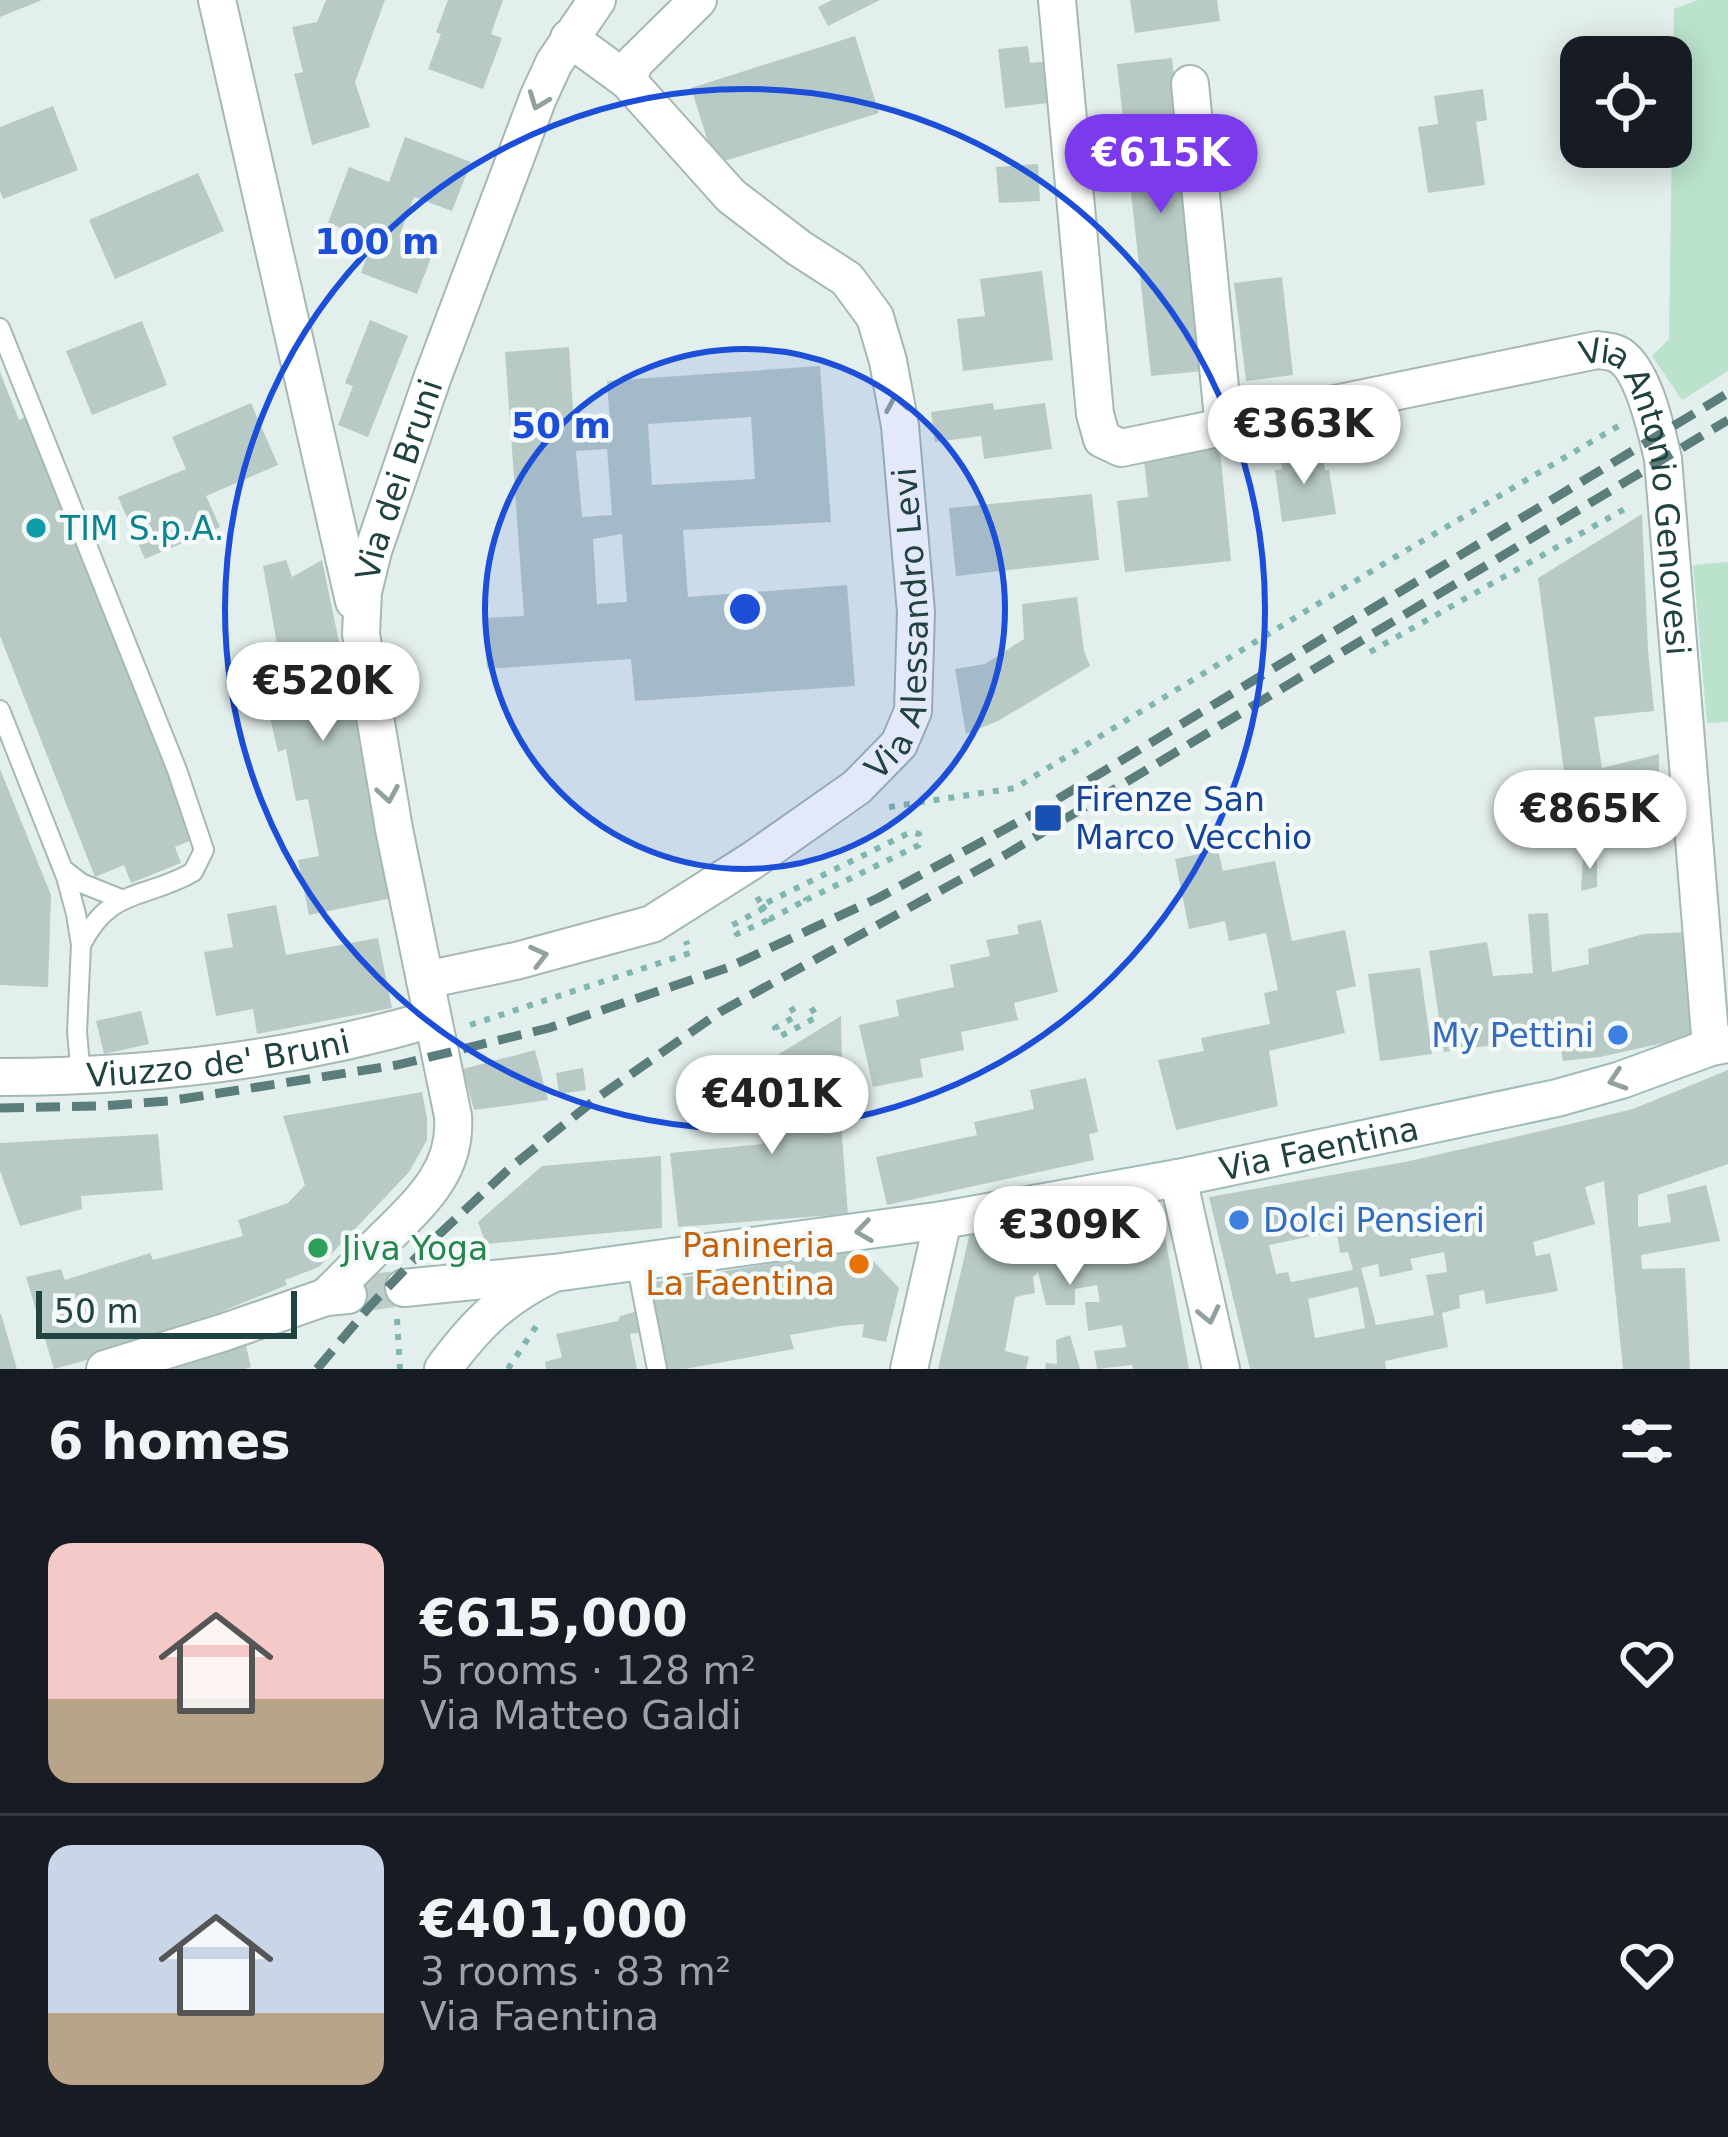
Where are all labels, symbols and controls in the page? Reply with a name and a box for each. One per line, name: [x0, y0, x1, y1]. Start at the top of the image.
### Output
map controls: [1560, 36, 1692, 168]
button: locate: [1560, 36, 1692, 168]
one-way arrow: [527, 89, 552, 110]
pin: €615K: [1077, 114, 1245, 216]
text: €615K: [1092, 130, 1230, 175]
text: 100 m: [314, 221, 440, 262]
street label: Via Antonio Genovesi: [1576, 330, 1698, 657]
street label: Via dei Bruni: [348, 374, 450, 584]
pin: €363K: [1220, 385, 1388, 487]
one-way arrow: [884, 395, 909, 415]
text: €363K: [1235, 401, 1373, 446]
text: 50 m: [511, 405, 611, 446]
street label: Via Alessandro Levi: [857, 466, 937, 787]
place label: TIM S.p.A.: [59, 509, 224, 548]
marker: TIM S.p.A.: [23, 515, 49, 541]
centre of rings: [724, 588, 766, 630]
pin: €520K: [239, 642, 407, 744]
text: €520K: [254, 658, 392, 703]
pin: €865K: [1506, 770, 1674, 872]
place label: Firenze San Marco Vecchio: [1075, 780, 1312, 857]
one-way arrow: [375, 783, 400, 803]
text: €865K: [1521, 786, 1659, 831]
marker: Firenze San Marco Vecchio: [1032, 802, 1064, 834]
one-way arrow: [529, 945, 549, 970]
place label: My Pettini: [1431, 1016, 1594, 1055]
street label: Viuzzo de' Bruni: [85, 1022, 353, 1095]
marker: My Pettini: [1605, 1022, 1631, 1048]
pin: €401K: [688, 1055, 856, 1157]
one-way arrow: [1607, 1066, 1628, 1091]
text: €401K: [703, 1071, 841, 1116]
street label: Via Faentina: [1216, 1109, 1422, 1189]
pin: €309K: [986, 1186, 1154, 1288]
place label: Dolci Pensieri: [1263, 1201, 1485, 1240]
text: €309K: [1001, 1202, 1139, 1247]
marker: Dolci Pensieri: [1226, 1207, 1252, 1233]
one-way arrow: [855, 1217, 874, 1243]
place label: Panineria La Faentina: [645, 1226, 835, 1303]
place label: Jiva Yoga: [340, 1229, 488, 1268]
marker: Jiva Yoga: [305, 1235, 331, 1261]
marker: Panineria La Faentina: [846, 1251, 872, 1277]
scale bar: [36, 1285, 297, 1338]
text: 50 m: [54, 1292, 139, 1331]
one-way arrow: [1195, 1304, 1220, 1324]
icon: filters: [1614, 1408, 1680, 1474]
text: 6 homes: [48, 1412, 291, 1471]
text: €615,000: [420, 1589, 688, 1648]
icon: home: [144, 1591, 288, 1735]
icon: heart: [1614, 1630, 1680, 1696]
text: 5 rooms · 128 m²: [420, 1648, 756, 1693]
text: Via Matteo Galdi: [420, 1693, 742, 1738]
text: €401,000: [420, 1890, 688, 1949]
icon: home: [144, 1893, 288, 2037]
icon: heart: [1614, 1932, 1680, 1998]
text: 3 rooms · 83 m²: [420, 1949, 731, 1994]
text: Via Faentina: [420, 1994, 659, 2039]

